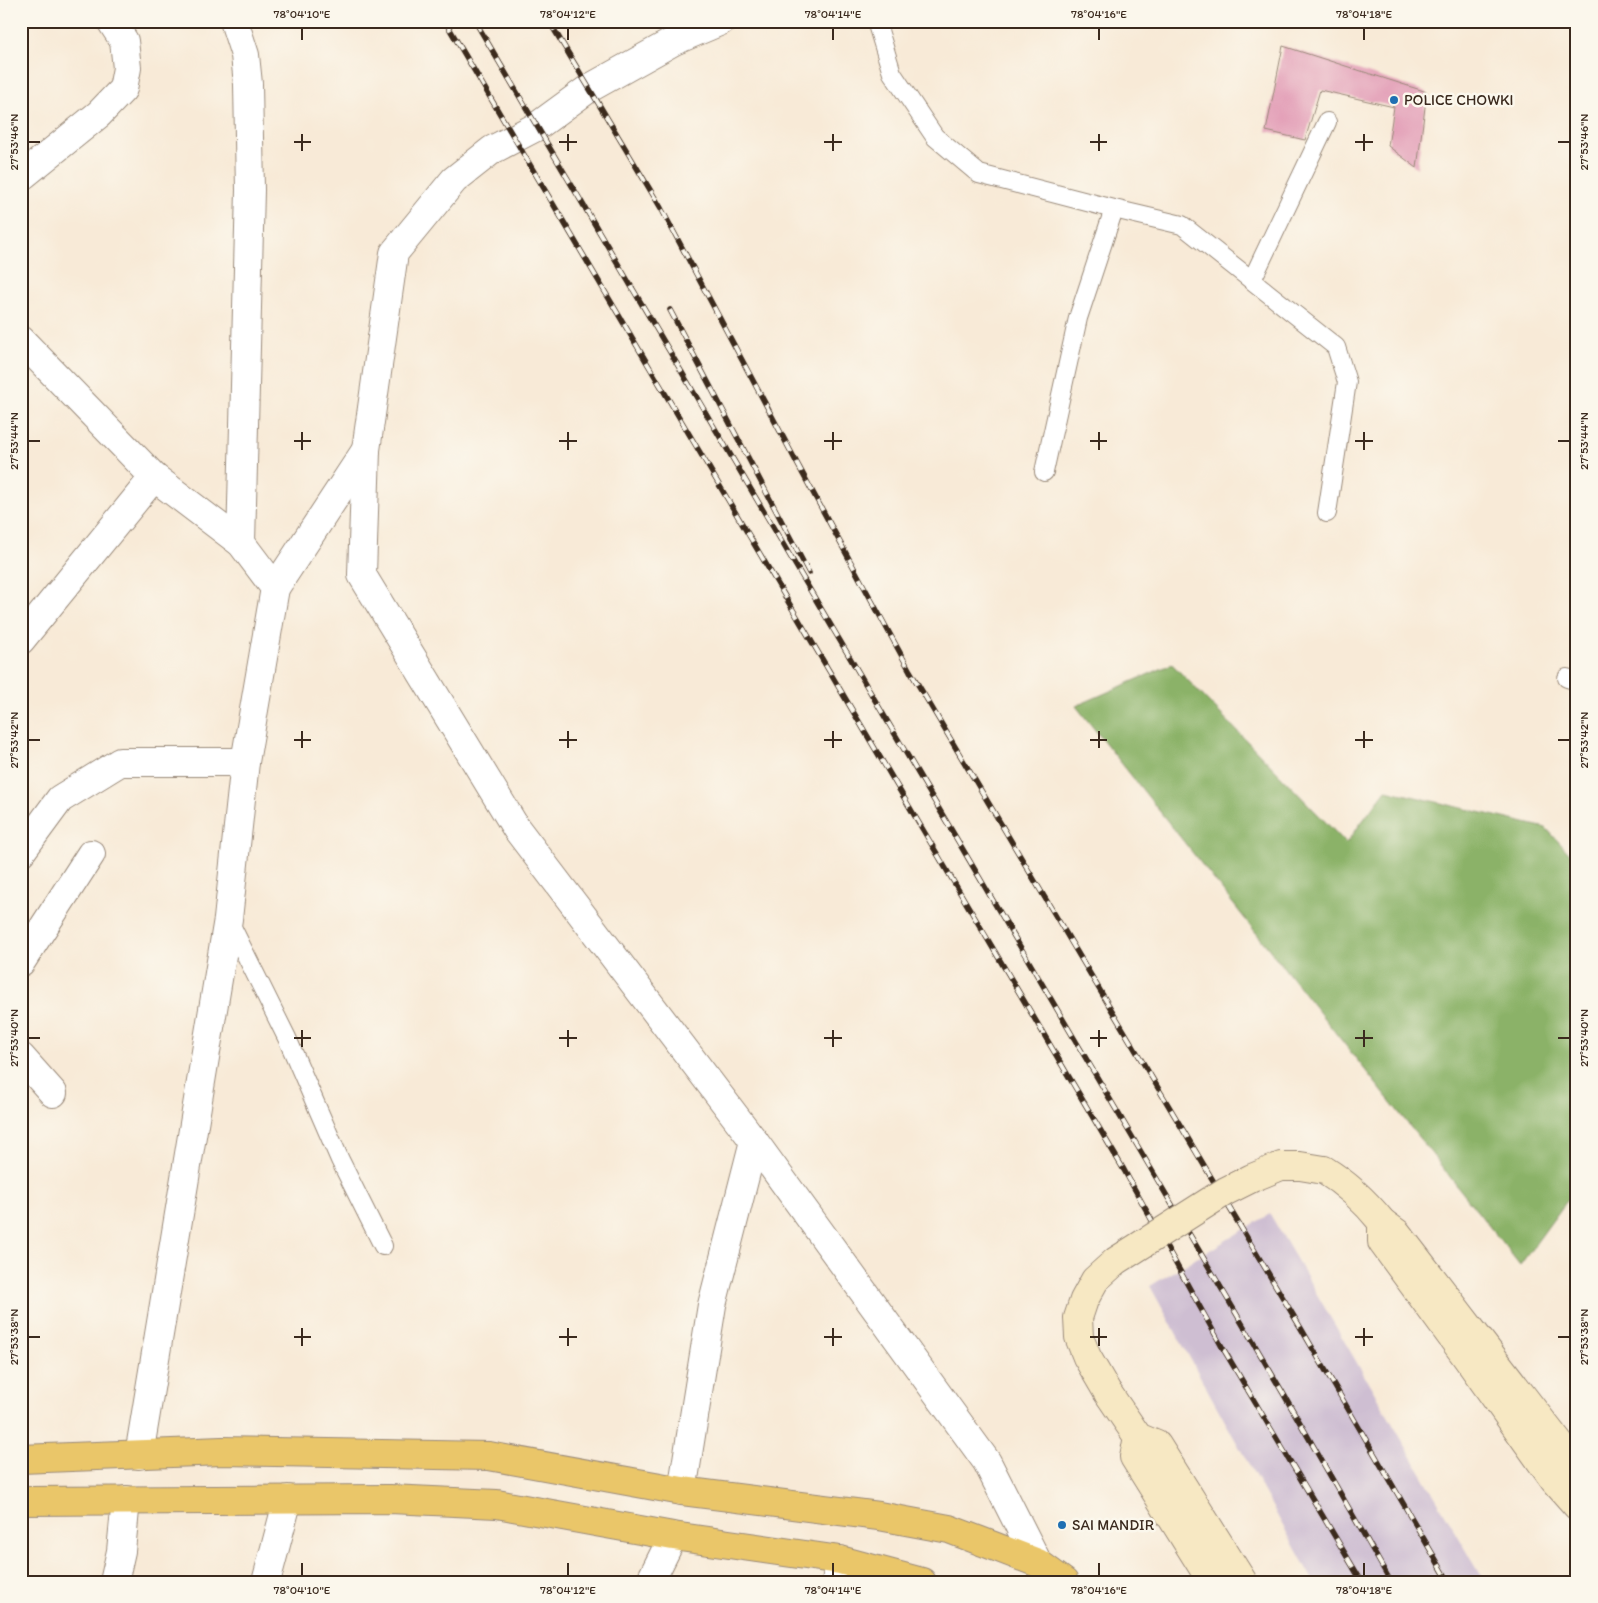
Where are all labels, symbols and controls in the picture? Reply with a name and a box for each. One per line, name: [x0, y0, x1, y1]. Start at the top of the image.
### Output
text: 78°04'10"E: [274, 7, 331, 21]
text: 78°04'12"E: [540, 7, 596, 21]
text: 78°04'14"E: [805, 7, 862, 21]
text: 78°04'16"E: [1071, 7, 1127, 21]
text: 78°04'18"E: [1336, 7, 1392, 21]
place label: POLICE CHOWKI: [1404, 91, 1513, 109]
marker: POLICE CHOWKI: [1388, 94, 1400, 106]
text: 27°53'46"N: [7, 114, 21, 170]
text: 27°53'46"N: [1577, 114, 1591, 170]
text: 27°53'44"N: [7, 412, 21, 470]
text: 27°53'44"N: [1577, 412, 1591, 470]
text: 27°53'42"N: [7, 712, 21, 768]
text: 27°53'42"N: [1577, 712, 1591, 768]
text: 27°53'40"N: [7, 1009, 21, 1067]
text: 27°53'40"N: [1577, 1009, 1591, 1067]
text: 27°53'38"N: [7, 1309, 21, 1365]
text: 27°53'38"N: [1577, 1309, 1591, 1365]
place label: SAI MANDIR: [1072, 1516, 1155, 1534]
marker: SAI MANDIR: [1056, 1519, 1068, 1531]
text: 78°04'10"E: [274, 1583, 331, 1597]
text: 78°04'12"E: [540, 1583, 596, 1597]
text: 78°04'14"E: [805, 1583, 862, 1597]
text: 78°04'16"E: [1071, 1583, 1127, 1597]
text: 78°04'18"E: [1336, 1583, 1392, 1597]

